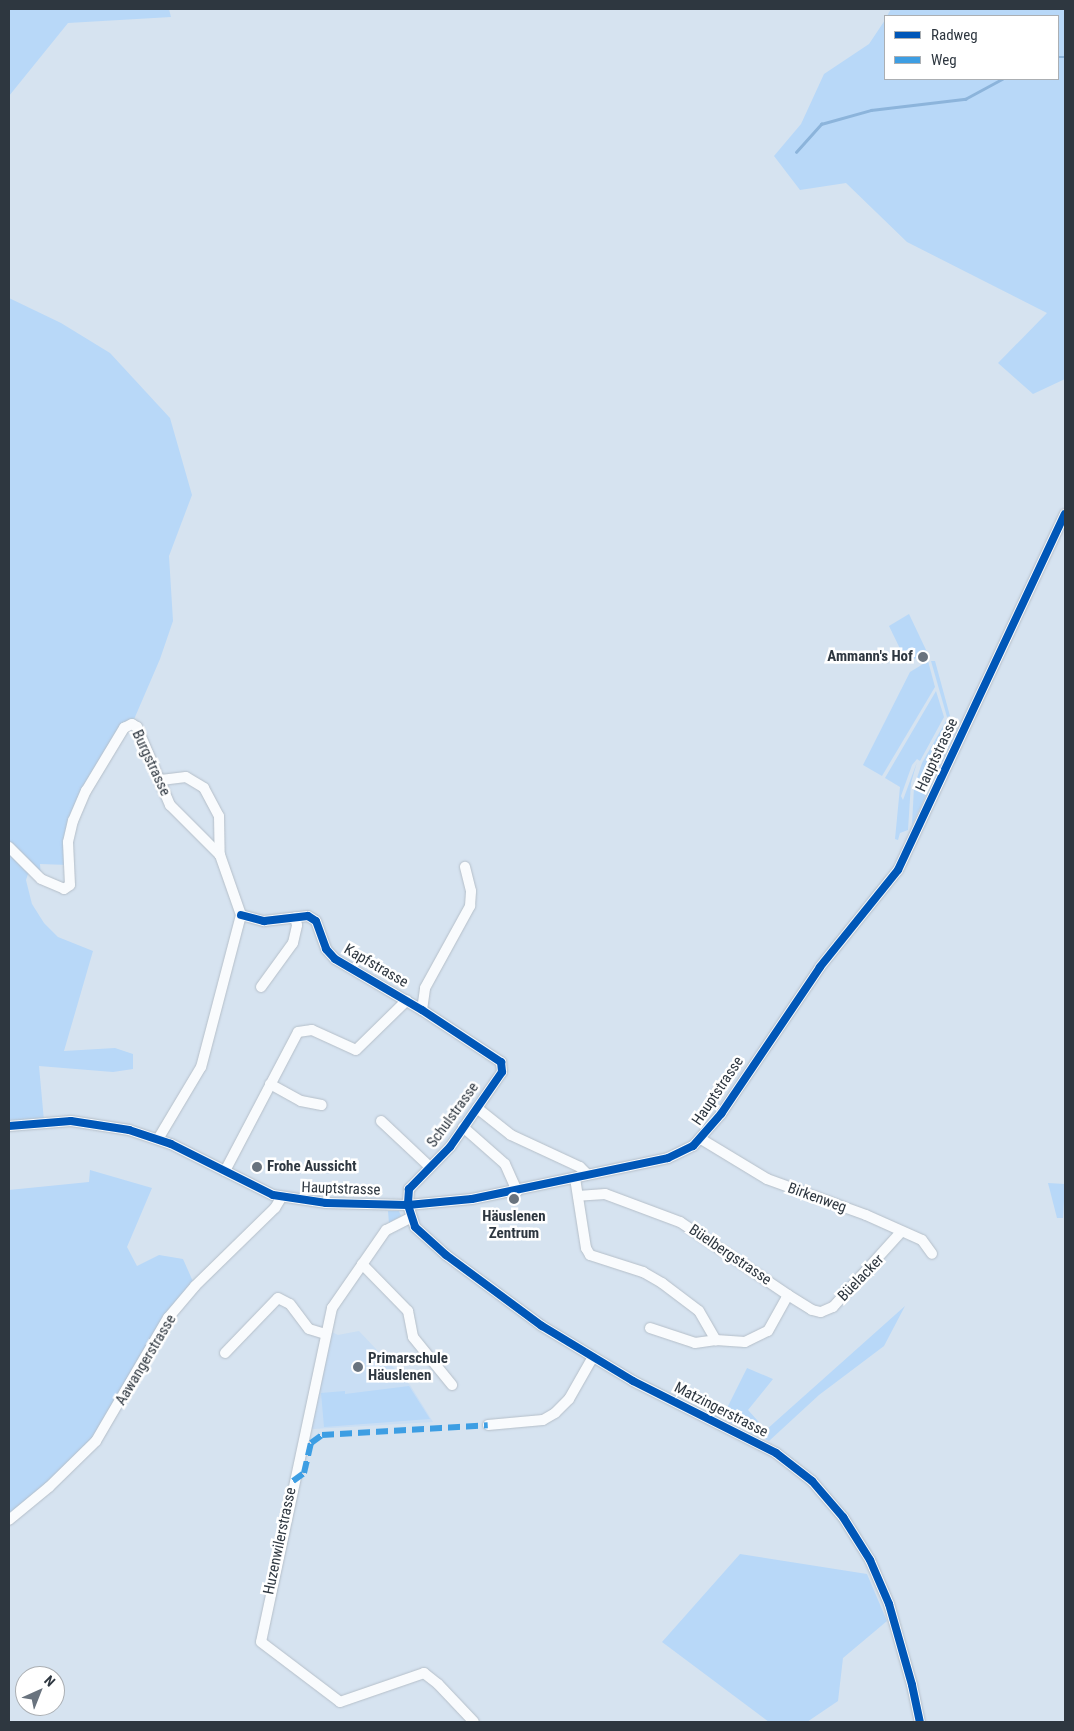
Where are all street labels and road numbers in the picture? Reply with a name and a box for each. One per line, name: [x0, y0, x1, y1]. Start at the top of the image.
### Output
street label: Hauptstrasse: [912, 715, 962, 795]
street label: Burgstrasse: [128, 727, 174, 799]
street label: Kapfstrasse: [341, 940, 411, 992]
street label: Hauptstrasse: [688, 1053, 748, 1129]
street label: Schulstrasse: [423, 1079, 483, 1151]
street label: Hauptstrasse: [301, 1179, 381, 1199]
street label: Birkenweg: [785, 1179, 849, 1217]
street label: Büelbergstrasse: [685, 1221, 775, 1289]
street label: Büelacker: [834, 1251, 888, 1305]
street label: Aawangerstrasse: [112, 1311, 180, 1409]
street label: Matzingerstrasse: [671, 1379, 771, 1441]
street label: Huzenwilerstrasse: [260, 1486, 300, 1596]

